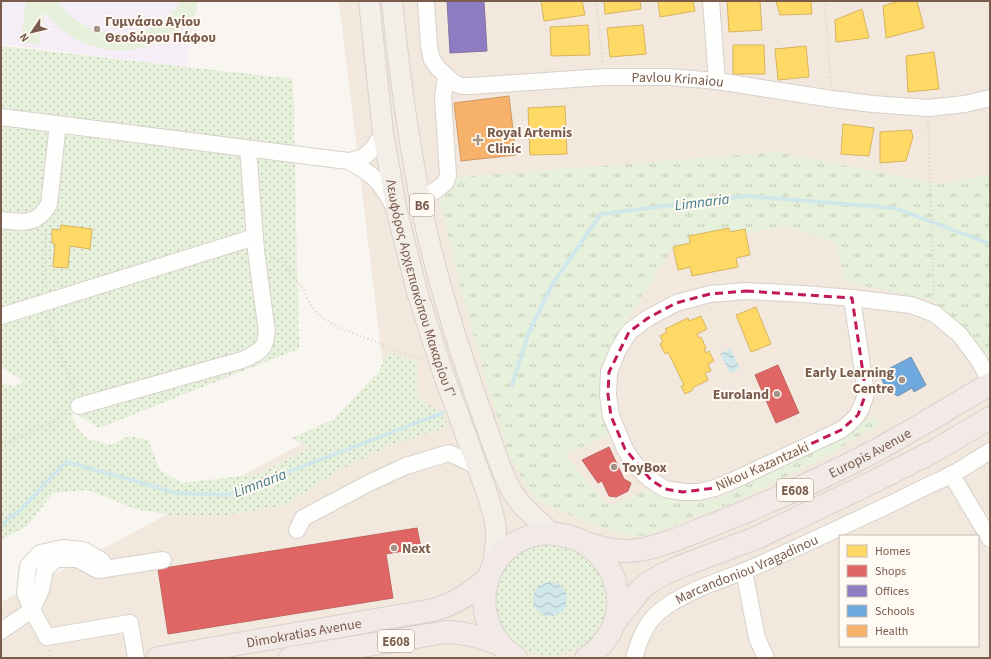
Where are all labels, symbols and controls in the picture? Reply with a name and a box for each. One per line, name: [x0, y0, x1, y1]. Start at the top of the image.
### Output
north arrow: [12, 12, 52, 52]
place label: Γυμνάσιο Αγίου Θεοδώρου Πάφου: [105, 12, 216, 48]
marker: Γυμνάσιο Αγίου Θεοδώρου Πάφου: [92, 24, 102, 34]
text: N: [16, 30, 32, 45]
street label: Pavlou Krinaiou: [632, 68, 725, 93]
place label: Royal Artemis Clinic: [487, 123, 572, 159]
marker: Royal Artemis Clinic: [472, 134, 484, 146]
street label: Λεωφόρος Αρχιεπισκόπου Μακαρίου Γ': [380, 178, 460, 401]
water label: Limnaria: [673, 189, 731, 216]
road number: B6: [410, 194, 434, 216]
place label: Early Learning Centre: [805, 363, 895, 399]
marker: Early Learning Centre: [897, 375, 907, 385]
place label: Euroland: [713, 385, 769, 405]
marker: Euroland: [772, 389, 782, 399]
street label: Europis Avenue: [826, 424, 915, 484]
street label: Nikou Kazantzaki: [712, 437, 812, 496]
place label: ToyBox: [622, 458, 667, 478]
marker: ToyBox: [609, 462, 619, 472]
water label: Limnaria: [231, 464, 290, 503]
road number: E608: [777, 479, 813, 501]
street label: Marcandoniou Vragadinou: [672, 530, 822, 610]
legend: [839, 535, 979, 647]
place label: Next: [402, 539, 431, 559]
marker: Next: [389, 543, 399, 553]
text: Homes: [875, 543, 910, 560]
text: Shops: [875, 563, 906, 580]
text: Offices: [875, 583, 909, 600]
text: Schools: [875, 603, 915, 620]
street label: Dimokratias Avenue: [245, 614, 363, 653]
text: Health: [875, 623, 908, 640]
road number: E608: [378, 630, 414, 652]

